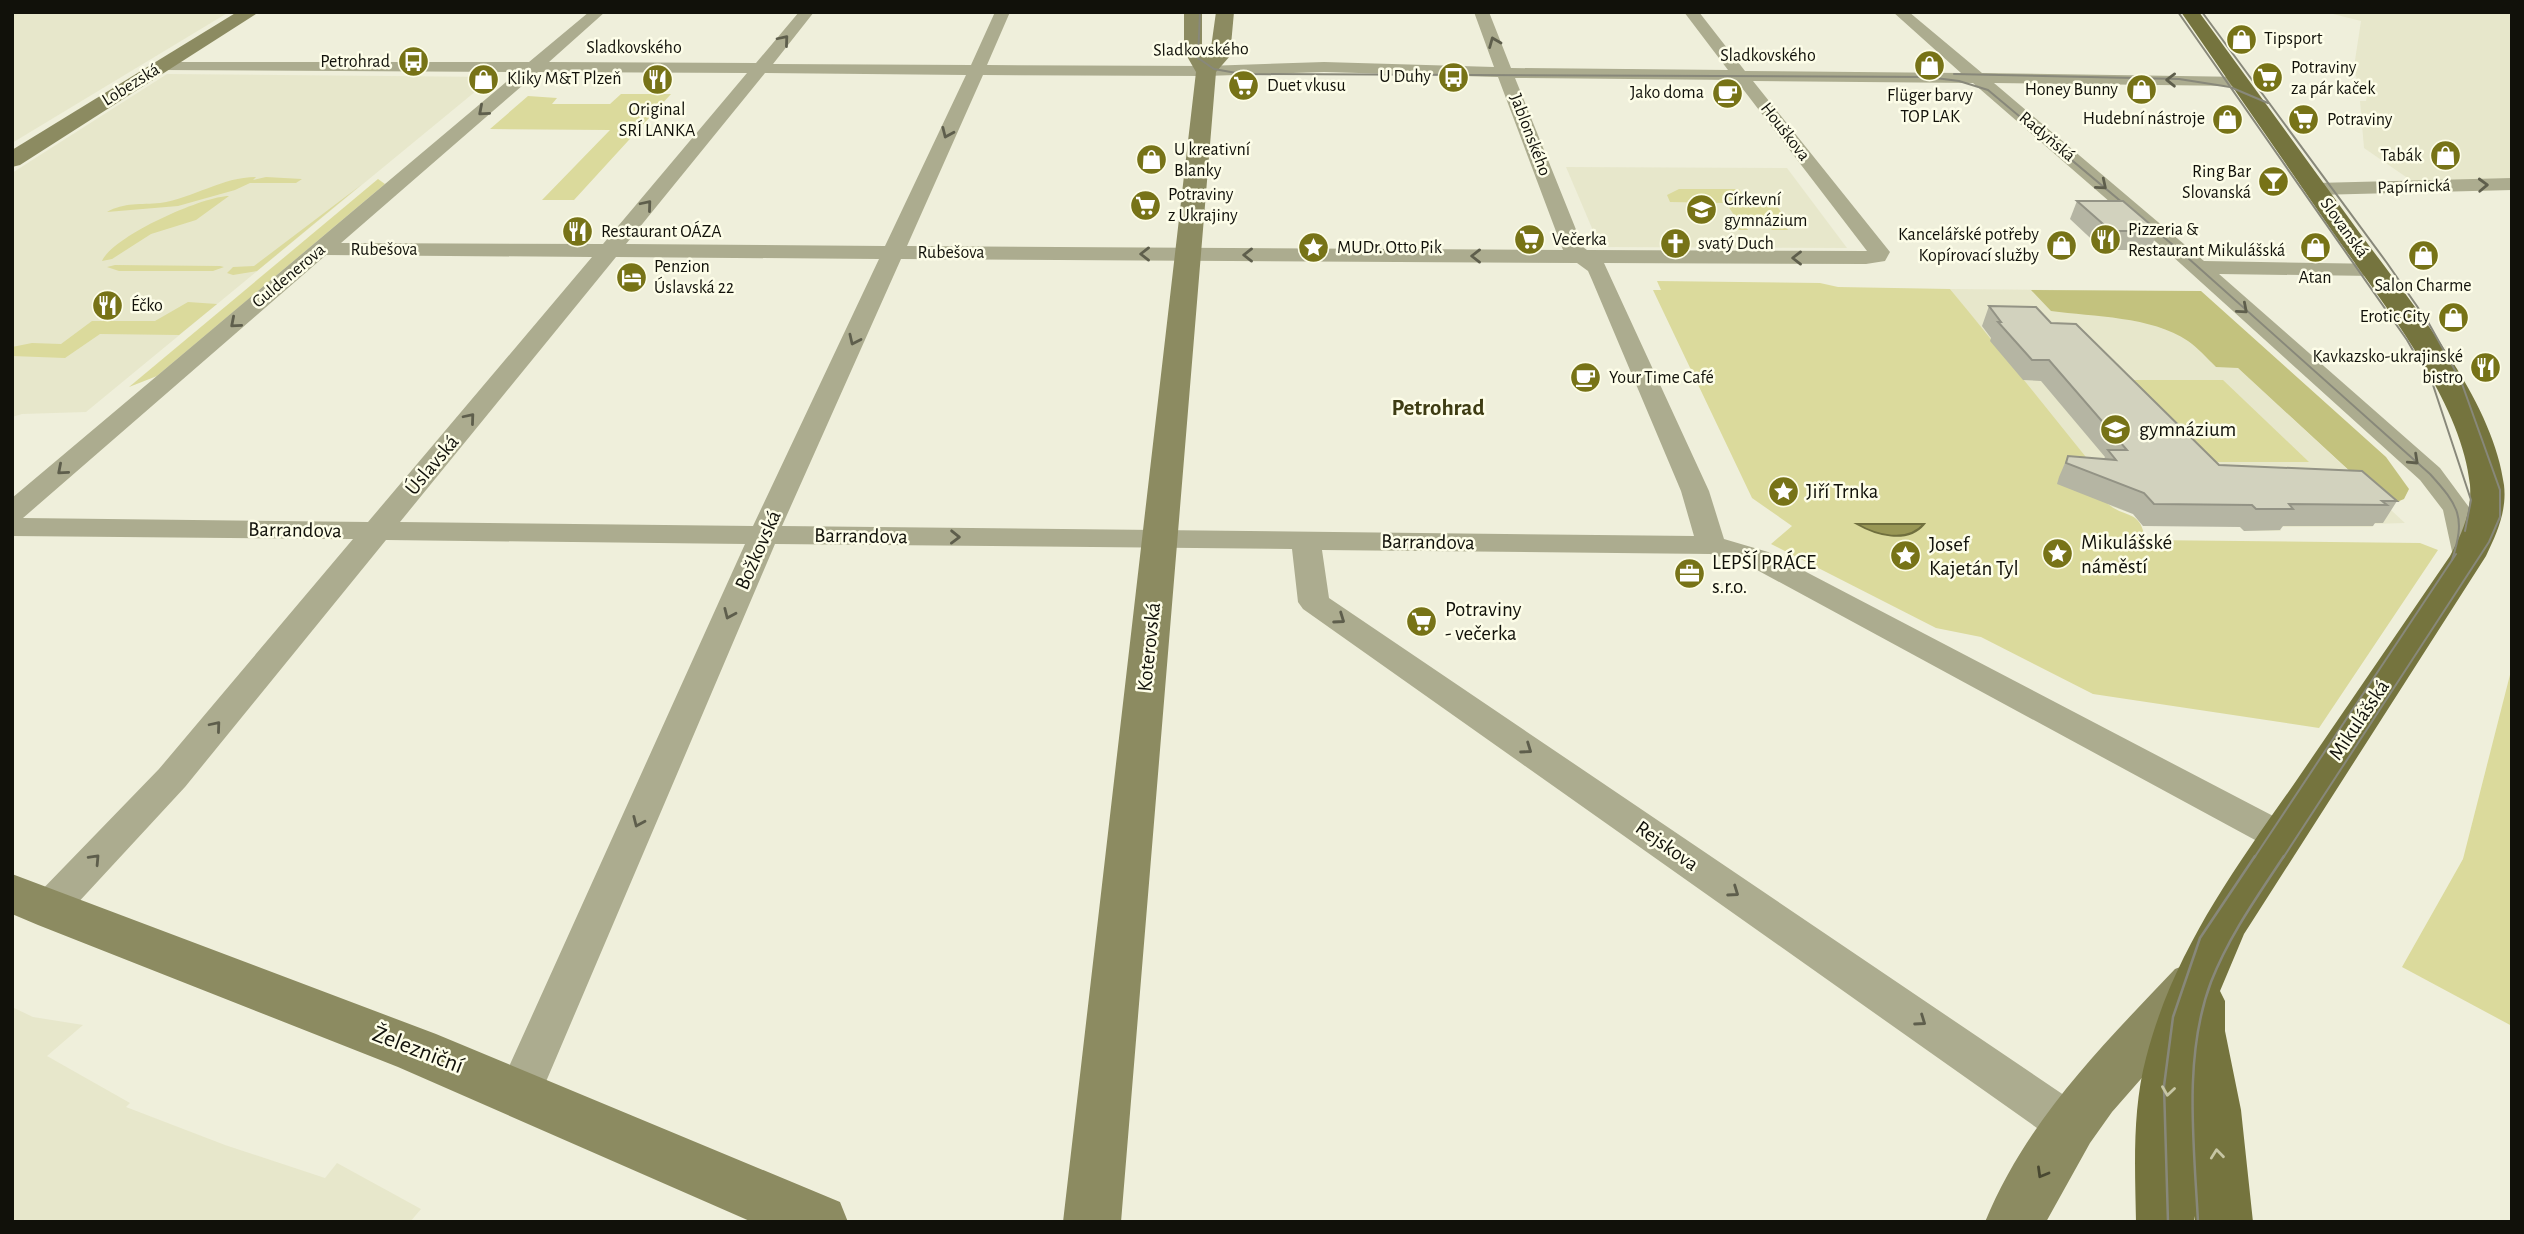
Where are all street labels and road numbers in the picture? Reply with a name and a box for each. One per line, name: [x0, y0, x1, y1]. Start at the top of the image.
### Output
street label: Sladkovského: [586, 39, 682, 57]
street label: Sladkovského: [1153, 40, 1249, 60]
street label: Sladkovského: [1720, 47, 1816, 65]
street label: Lobezská: [99, 60, 163, 110]
street label: Jablonského: [1506, 92, 1554, 179]
street label: Houškova: [1757, 99, 1813, 165]
street label: Radyňská: [2016, 109, 2078, 165]
street label: Papírnická: [2377, 177, 2451, 197]
street label: Slovanská: [2316, 195, 2372, 261]
street label: Guldenerova: [249, 240, 329, 312]
street label: Rubešova: [350, 241, 418, 259]
street label: Rubešova: [917, 244, 985, 262]
street label: Úslavská: [400, 430, 463, 499]
street label: Božkovská: [731, 507, 785, 593]
street label: Barrandova: [248, 519, 342, 541]
street label: Barrandova: [814, 525, 908, 547]
street label: Barrandova: [1381, 531, 1475, 553]
street label: Koterovská: [1134, 601, 1164, 693]
street label: Mikulášská: [2325, 676, 2393, 764]
street label: Rejskova: [1632, 817, 1703, 875]
street label: Železniční: [369, 1021, 467, 1078]

